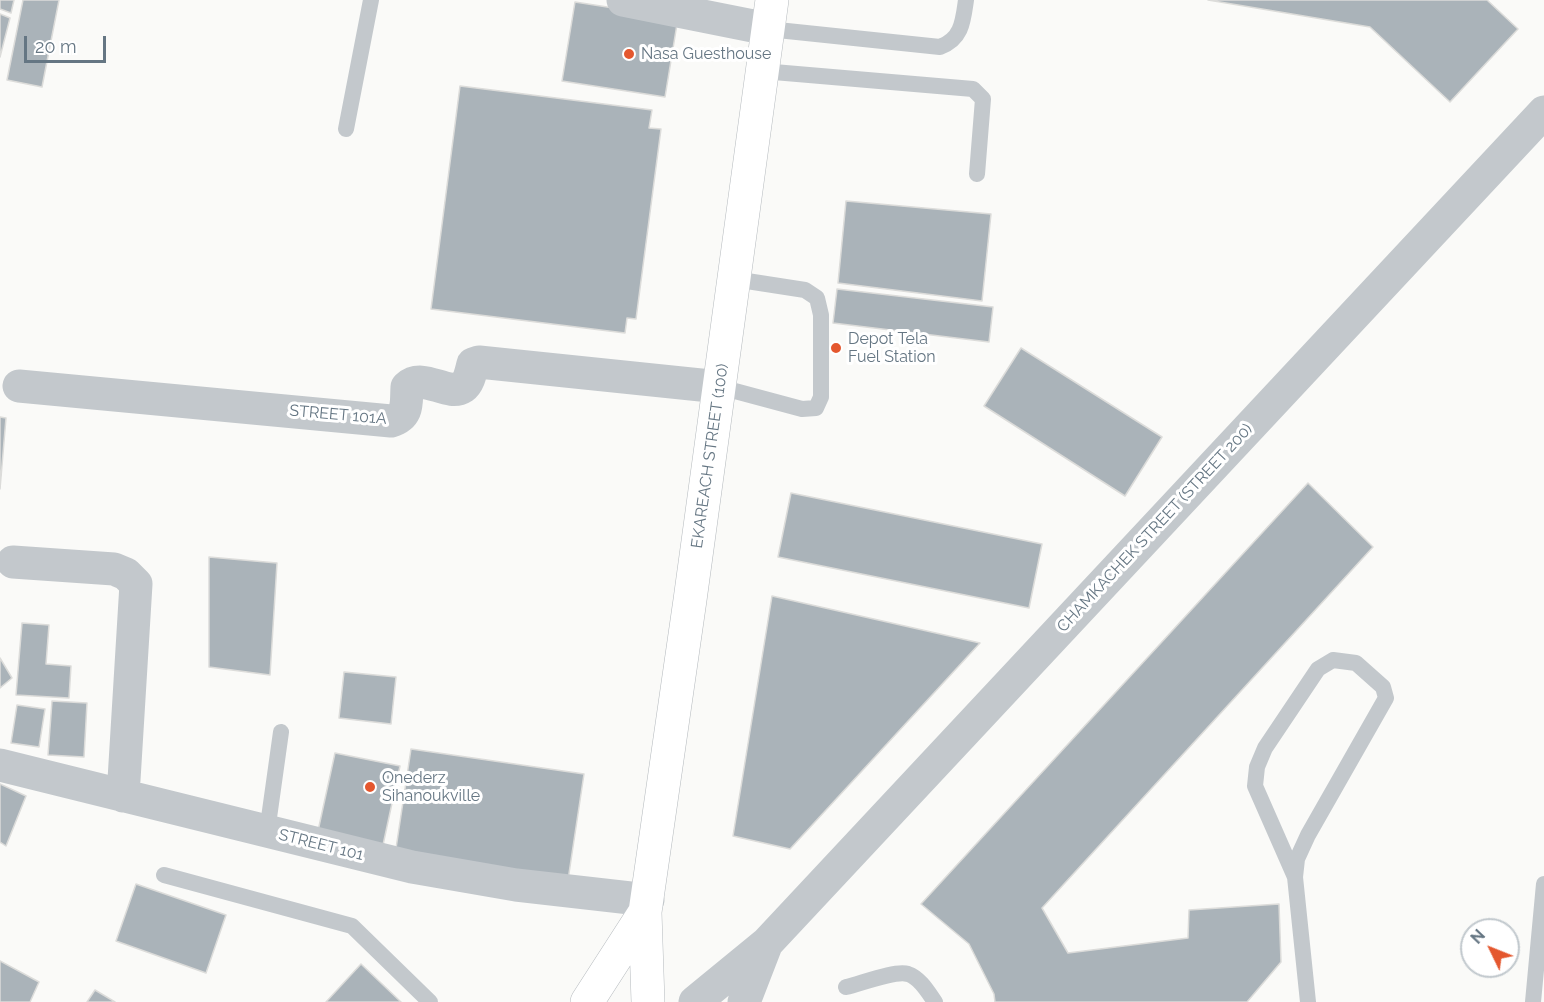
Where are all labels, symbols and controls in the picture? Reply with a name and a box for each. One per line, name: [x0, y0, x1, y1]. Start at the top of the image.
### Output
scale bar: [27, 24, 110, 62]
text: 20 m: [35, 36, 77, 57]
place label: Nasa Guesthouse: [641, 44, 771, 64]
marker: Nasa Guesthouse: [622, 47, 636, 61]
place label: Depot Tela Fuel Station: [848, 329, 936, 367]
marker: Depot Tela Fuel Station: [829, 341, 843, 355]
street label: EKAREACH STREET (100): [688, 362, 732, 550]
street label: STREET 101A: [289, 401, 387, 429]
street label: CHAMKACHEK STREET (STREET 200): [1053, 420, 1257, 636]
place label: Onederz Sihanoukville: [382, 768, 480, 806]
marker: Onederz Sihanoukville: [363, 780, 377, 794]
street label: STREET 101: [277, 825, 365, 865]
north arrow: [1460, 918, 1520, 978]
text: N: [1467, 926, 1489, 948]

